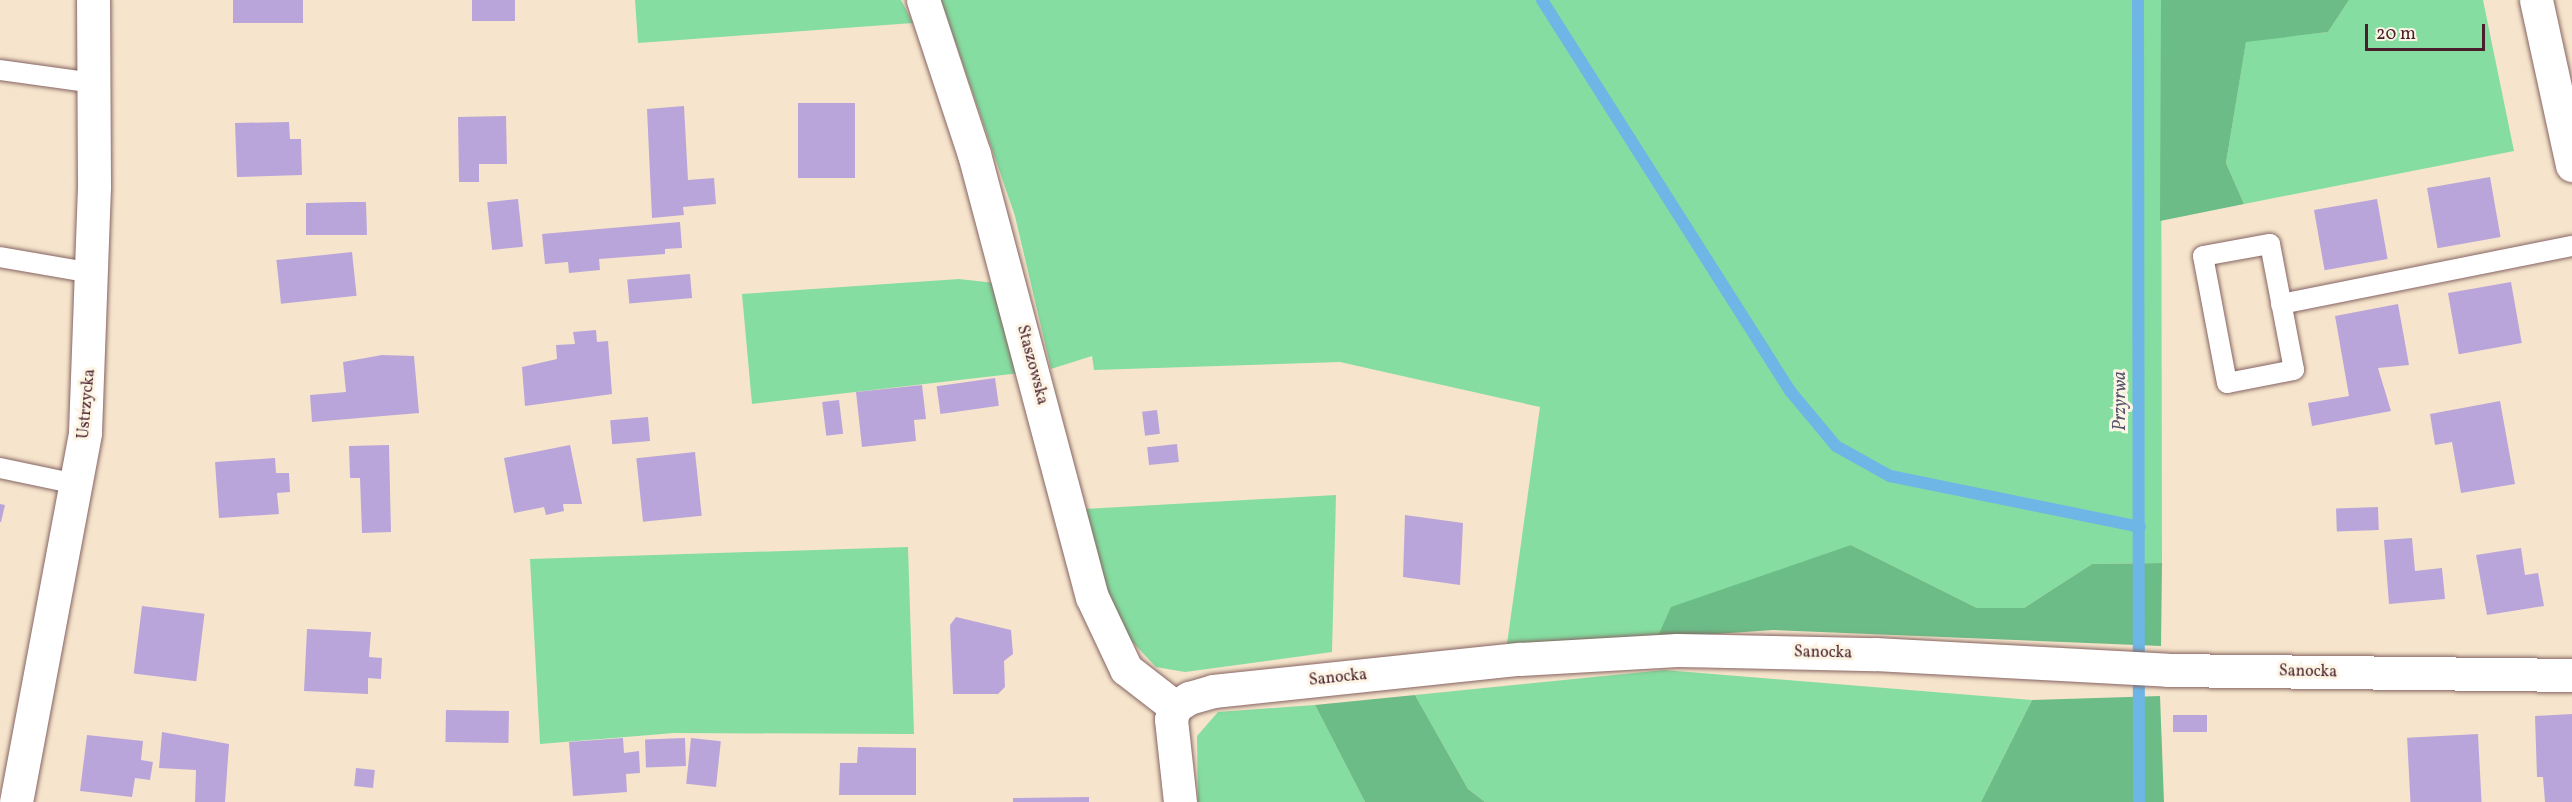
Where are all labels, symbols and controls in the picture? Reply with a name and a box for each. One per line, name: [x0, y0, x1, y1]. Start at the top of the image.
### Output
scale bar: [2368, 12, 2488, 50]
text: 20 m: [2376, 22, 2416, 47]
street label: Staszowska: [1012, 323, 1052, 407]
street label: Ustrzycka: [74, 368, 100, 440]
water label: Przyrwa: [2110, 371, 2132, 431]
street label: Sanocka: [1794, 643, 1852, 663]
street label: Sanocka: [2279, 662, 2337, 682]
street label: Sanocka: [1308, 665, 1368, 691]

